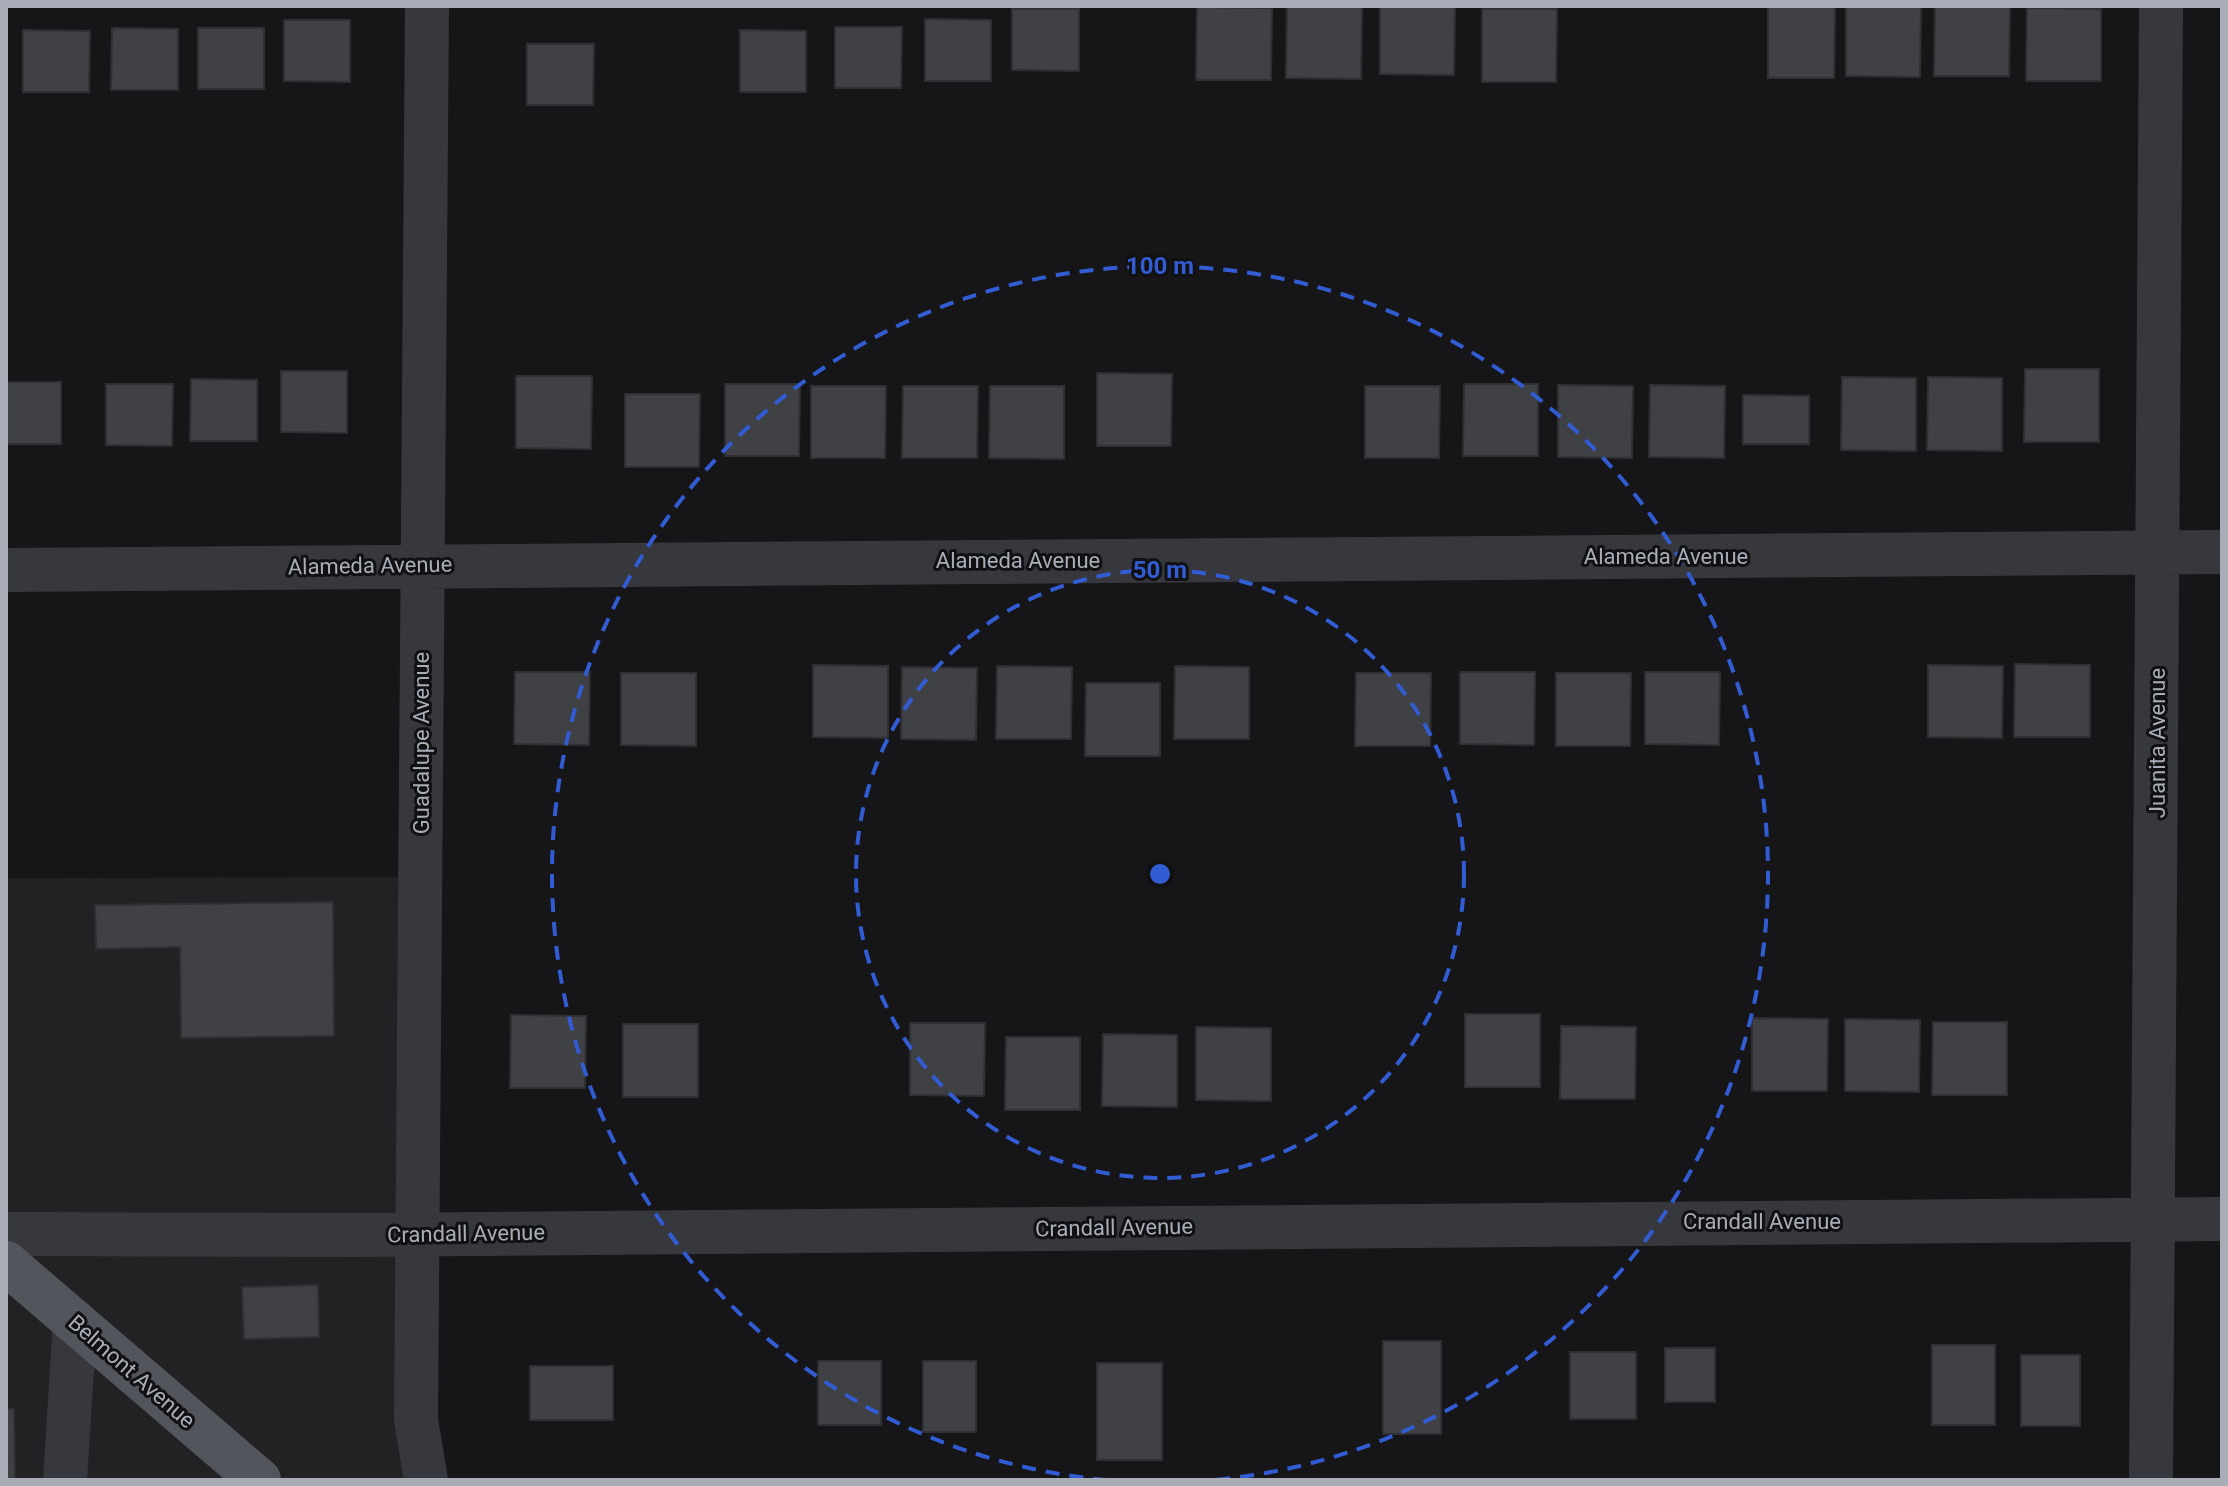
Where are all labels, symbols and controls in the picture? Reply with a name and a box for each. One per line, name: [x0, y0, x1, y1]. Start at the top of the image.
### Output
text: 100 m: [1126, 252, 1194, 280]
street label: Alameda Avenue: [1584, 544, 1748, 569]
street label: Alameda Avenue: [936, 548, 1100, 573]
street label: Alameda Avenue: [288, 552, 452, 579]
text: 50 m: [1133, 556, 1187, 584]
street label: Guadalupe Avenue: [409, 652, 434, 834]
street label: Juanita Avenue: [2145, 668, 2170, 818]
centre of rings: [1146, 860, 1174, 888]
street label: Crandall Avenue: [1683, 1209, 1841, 1234]
street label: Crandall Avenue: [1035, 1214, 1193, 1241]
street label: Crandall Avenue: [387, 1220, 545, 1247]
street label: Belmont Avenue: [63, 1310, 200, 1433]

